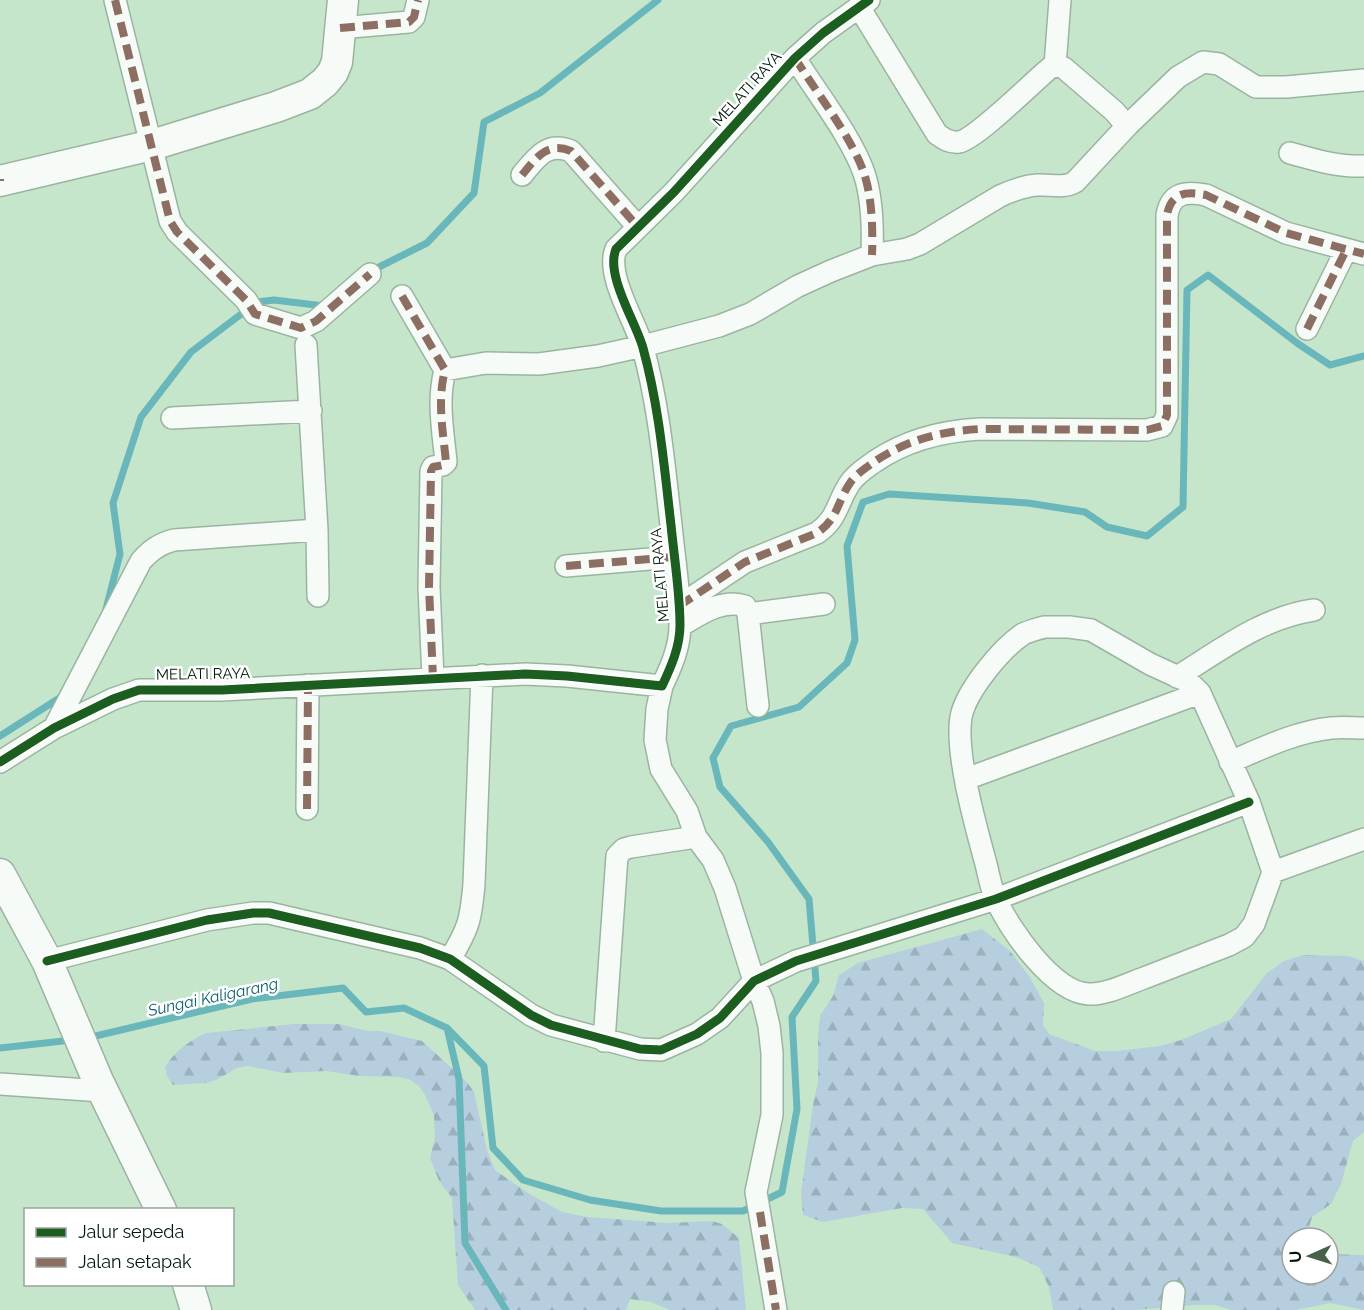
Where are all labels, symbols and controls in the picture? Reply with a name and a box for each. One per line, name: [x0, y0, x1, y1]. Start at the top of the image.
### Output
street label: MELATI RAYA: [709, 48, 785, 130]
street label: MELATI RAYA: [647, 527, 673, 623]
street label: MELATI RAYA: [156, 664, 250, 684]
water label: Sungai Kaligarang: [145, 974, 280, 1020]
legend: [24, 1208, 234, 1286]
text: Jalur sepeda: [78, 1221, 184, 1242]
north arrow: [1280, 1226, 1340, 1286]
text: U: [1286, 1250, 1305, 1263]
text: Jalan setapak: [78, 1251, 192, 1272]

